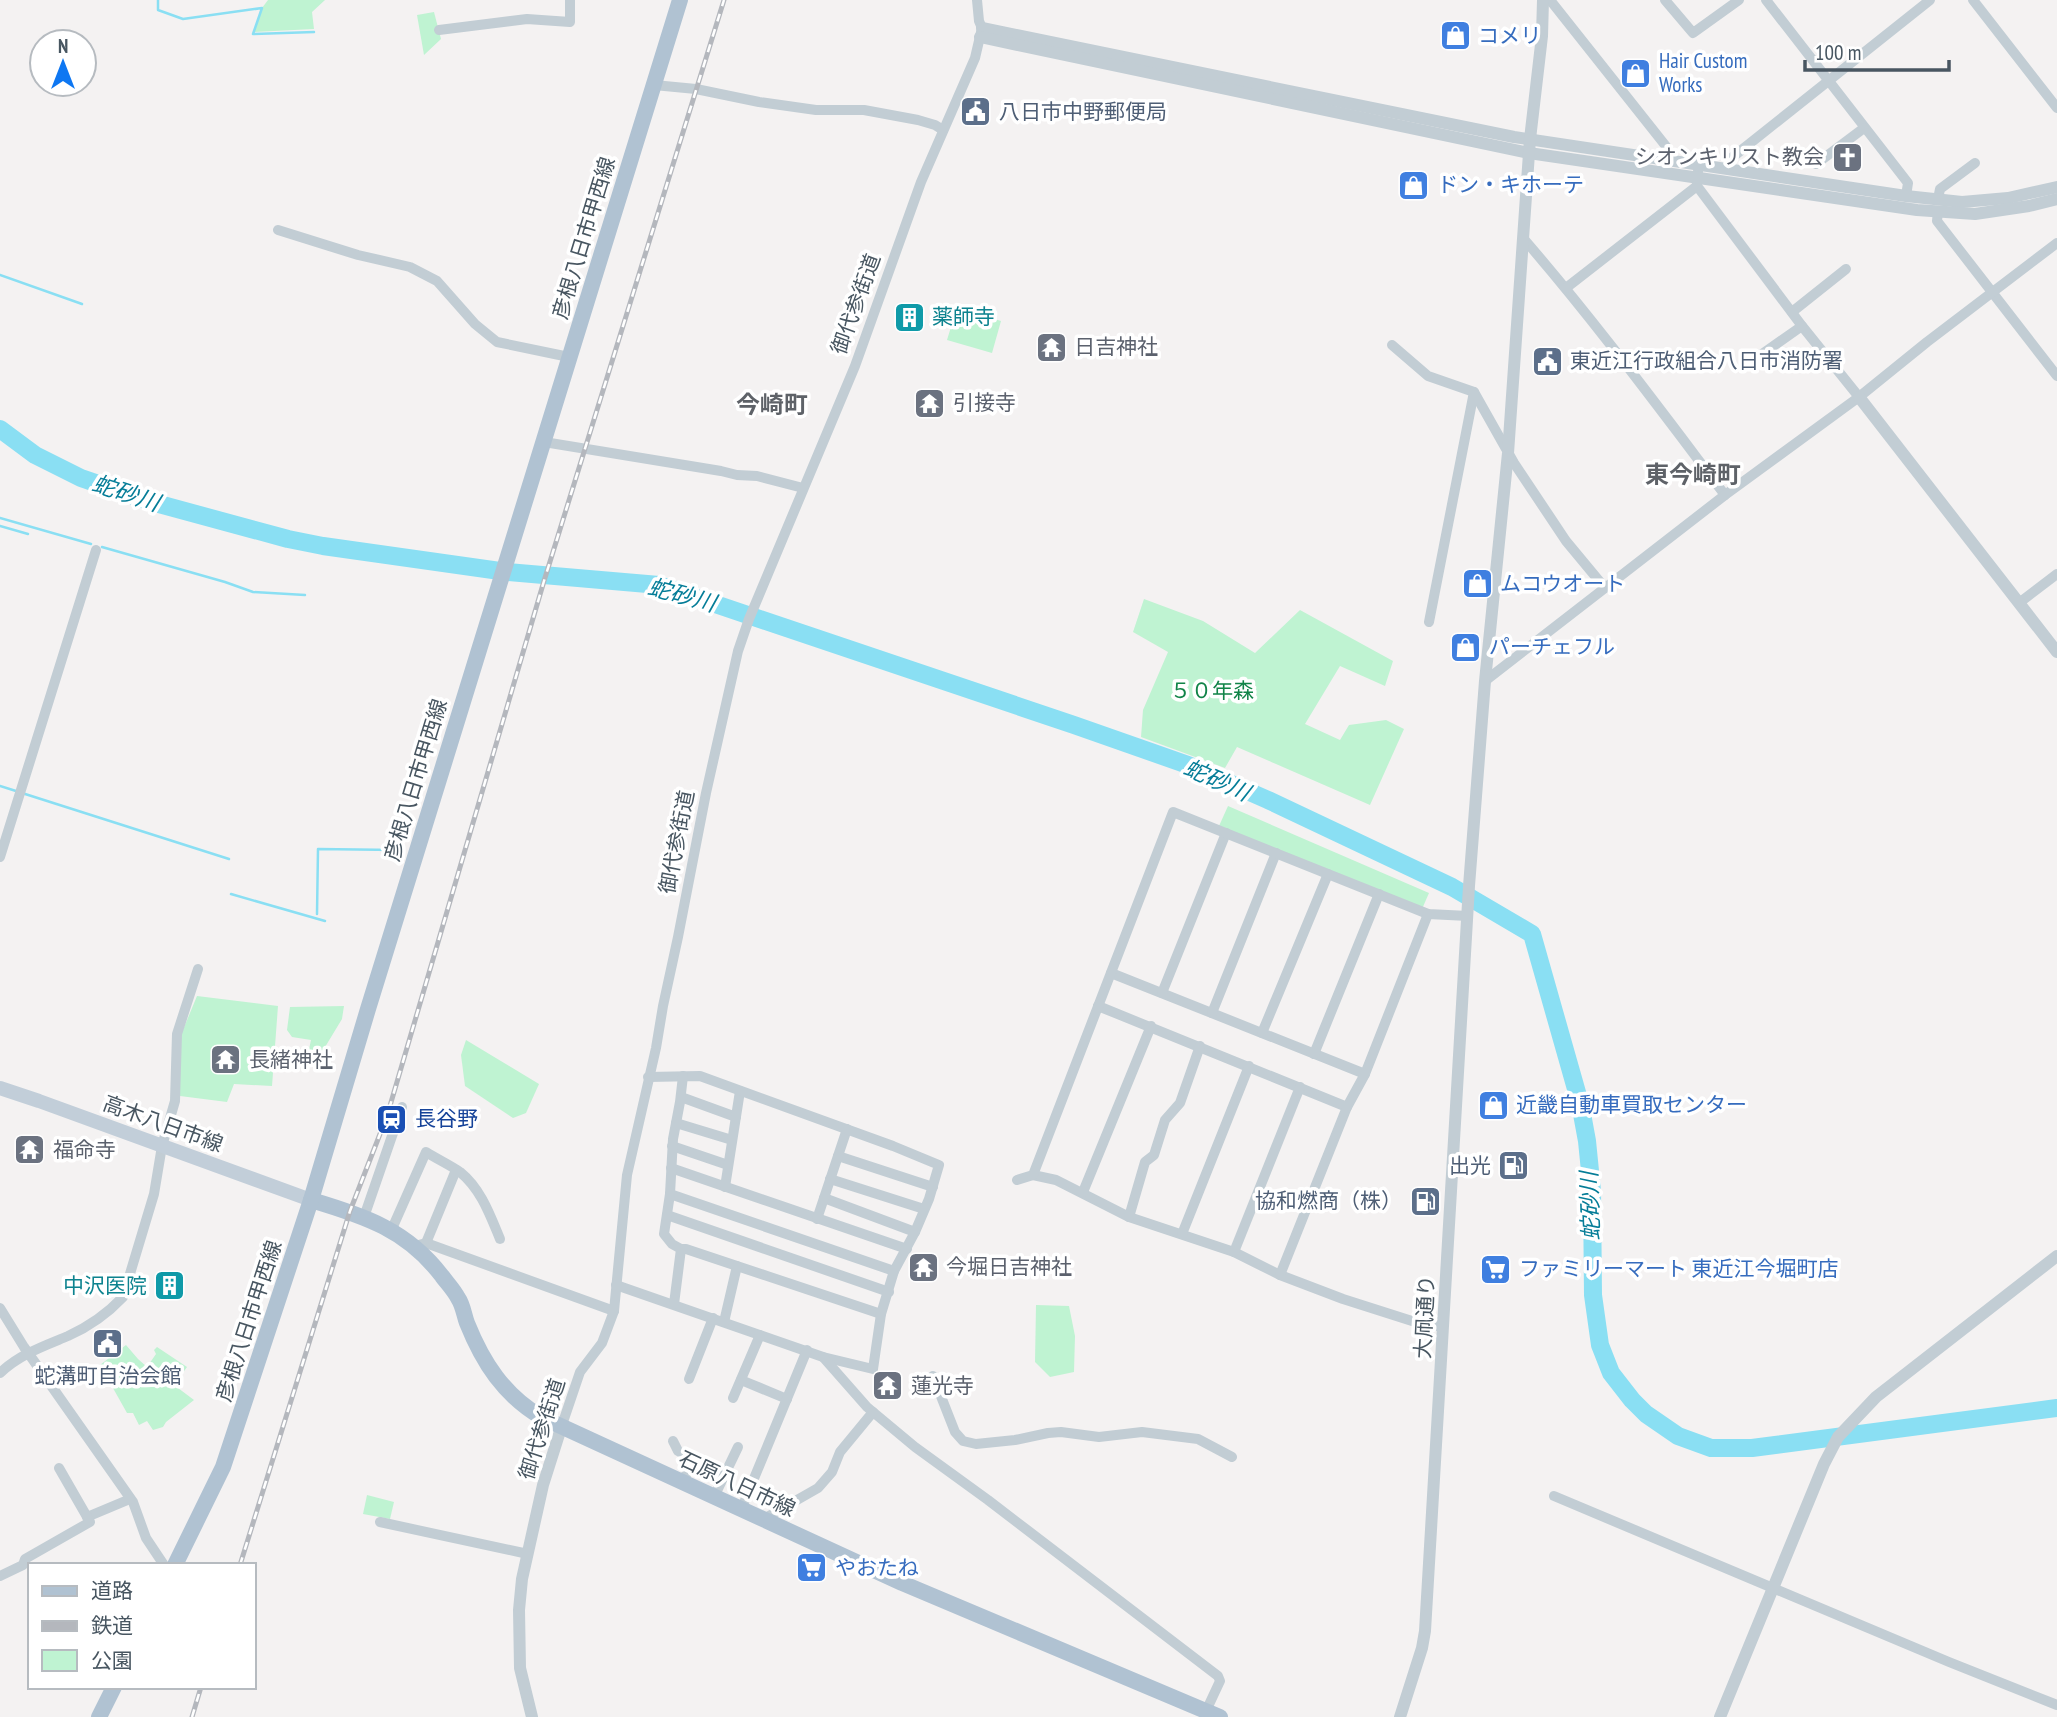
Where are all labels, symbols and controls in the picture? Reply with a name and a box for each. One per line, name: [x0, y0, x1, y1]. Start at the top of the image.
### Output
shop icon: コメリ: [1438, 19, 1472, 53]
place label: コメリ: [1478, 22, 1541, 49]
north arrow: [28, 28, 98, 98]
scale bar: [1805, 28, 1948, 72]
text: N: [58, 34, 68, 58]
text: 100 m: [1815, 39, 1861, 66]
place label: Hair Custom Works: [1659, 47, 1747, 98]
shop icon: Hair Custom Works: [1619, 56, 1653, 90]
public building icon: 八日市中野郵便局: [959, 95, 993, 129]
place label: 八日市中野郵便局: [999, 98, 1167, 125]
church icon: シオンキリスト教会: [1830, 140, 1864, 174]
place label: シオンキリスト教会: [1635, 143, 1824, 170]
street label: 彦根八日市甲西線: [546, 154, 621, 322]
shop icon: ドン・キホーテ: [1397, 168, 1431, 202]
place label: ドン・キホーテ: [1437, 171, 1584, 198]
street label: 御代参街道: [825, 250, 886, 358]
building icon: 薬師寺: [892, 300, 926, 334]
place label: 薬師寺: [932, 303, 995, 330]
temple icon: 日吉神社: [1034, 330, 1068, 364]
place label: 日吉神社: [1074, 333, 1158, 360]
public building icon: 東近江行政組合八日市消防署: [1530, 344, 1564, 378]
place label: 東近江行政組合八日市消防署: [1570, 347, 1843, 374]
temple icon: 引接寺: [913, 386, 947, 420]
district label: 今崎町: [736, 389, 808, 420]
place label: 引接寺: [953, 389, 1016, 416]
district label: 東今崎町: [1645, 459, 1741, 490]
water label: 蛇砂川: [89, 468, 166, 518]
shop icon: ムコウオート: [1460, 567, 1494, 601]
place label: ムコウオート: [1500, 570, 1625, 597]
water label: 蛇砂川: [645, 572, 722, 618]
shop icon: パーチェフル: [1449, 630, 1483, 664]
place label: パーチェフル: [1489, 633, 1615, 660]
park label: ５０年森: [1170, 677, 1254, 704]
street label: 彦根八日市甲西線: [378, 696, 453, 864]
water label: 蛇砂川: [1180, 752, 1257, 808]
street label: 御代参街道: [653, 788, 700, 896]
temple icon: 長緒神社: [209, 1043, 243, 1077]
place label: 長緒神社: [249, 1046, 333, 1073]
shop icon: 近畿自動車買取センター: [1476, 1088, 1510, 1122]
street label: 高木八日市線: [99, 1089, 227, 1158]
place label: 近畿自動車買取センター: [1516, 1091, 1747, 1118]
station icon: 長谷野: [375, 1102, 409, 1136]
place label: 長谷野: [415, 1105, 478, 1132]
temple icon: 福命寺: [13, 1133, 47, 1167]
place label: 福命寺: [53, 1136, 116, 1163]
fuel station icon: 出光: [1497, 1149, 1531, 1183]
place label: 出光: [1449, 1152, 1491, 1179]
water label: 蛇砂川: [1574, 1168, 1605, 1241]
fuel station icon: 協和燃商（株）: [1408, 1184, 1442, 1218]
place label: 協和燃商（株）: [1255, 1187, 1402, 1214]
street label: 彦根八日市甲西線: [210, 1237, 287, 1405]
temple icon: 今堀日吉神社: [906, 1250, 940, 1284]
supermarket icon: ファミリーマート 東近江今堀町店: [1479, 1252, 1513, 1286]
place label: 今堀日吉神社: [946, 1253, 1072, 1280]
place label: ファミリーマート 東近江今堀町店: [1519, 1255, 1838, 1282]
building icon: 中沢医院: [153, 1269, 187, 1303]
place label: 中沢医院: [63, 1272, 147, 1299]
street label: 大凧通り: [1409, 1274, 1440, 1360]
public building icon: 蛇溝町自治会館: [91, 1327, 125, 1361]
place label: 蛇溝町自治会館: [35, 1362, 182, 1389]
temple icon: 蓮光寺: [871, 1369, 905, 1403]
place label: 蓮光寺: [911, 1372, 974, 1399]
street label: 御代参街道: [512, 1375, 571, 1483]
street label: 石原八日市線: [674, 1445, 800, 1522]
supermarket icon: やおたね: [795, 1551, 829, 1585]
place label: やおたね: [835, 1554, 919, 1581]
legend: [28, 1563, 256, 1689]
text: 道路: [91, 1577, 133, 1604]
text: 鉄道: [91, 1612, 133, 1639]
text: 公園: [91, 1647, 133, 1674]

